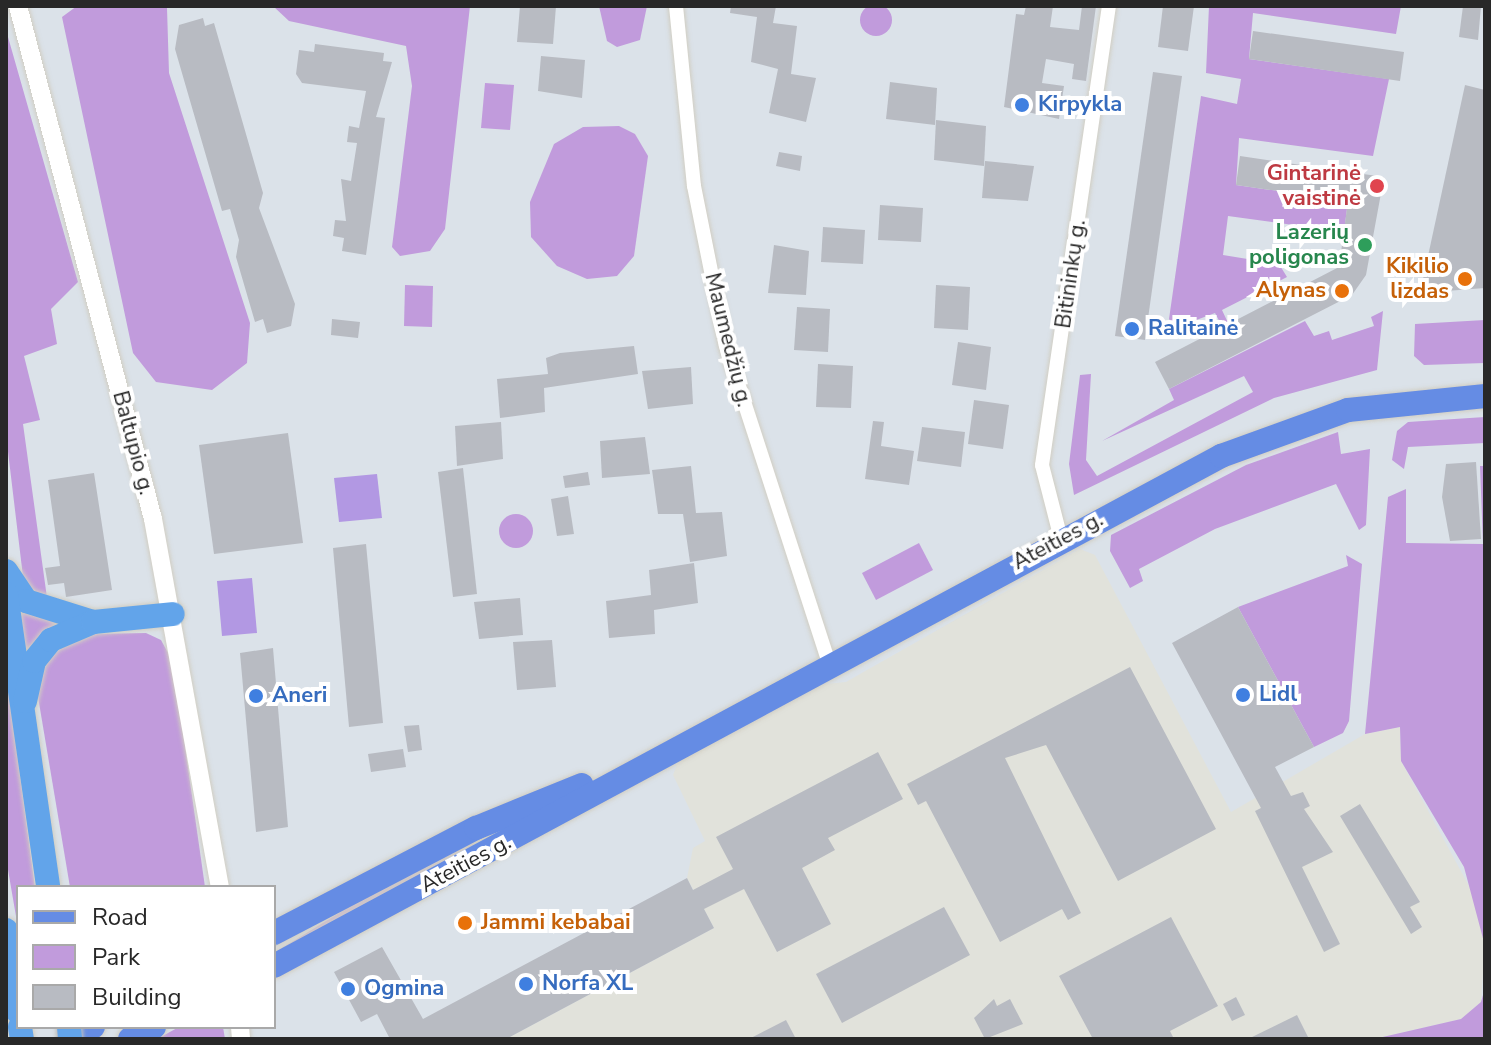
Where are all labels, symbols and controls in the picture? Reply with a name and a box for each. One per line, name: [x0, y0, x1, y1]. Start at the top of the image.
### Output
place label: Kirpykla: [1038, 92, 1122, 118]
marker: Kirpykla: [1013, 96, 1031, 114]
place label: Gintarinė vaistinė: [1267, 160, 1361, 212]
marker: Gintarinė vaistinė: [1368, 177, 1386, 195]
street label: Bitininkų g.: [1050, 218, 1092, 330]
place label: Lazerių poligonas: [1249, 219, 1349, 270]
marker: Lazerių poligonas: [1356, 236, 1374, 254]
place label: Kikilio lizdas: [1386, 253, 1449, 304]
street label: Maumedžių g.: [699, 270, 757, 410]
marker: Kikilio lizdas: [1456, 270, 1474, 288]
place label: Alynas: [1256, 278, 1326, 304]
marker: Alynas: [1333, 282, 1351, 300]
place label: Ralitainė: [1148, 316, 1239, 342]
marker: Ralitainė: [1123, 320, 1141, 338]
street label: Baltupio g.: [106, 388, 160, 498]
street label: Ateities g.: [1008, 506, 1108, 576]
place label: Lidl: [1259, 682, 1297, 708]
place label: Aneri: [272, 683, 327, 709]
marker: Lidl: [1234, 686, 1252, 704]
marker: Aneri: [247, 687, 265, 705]
street label: Ateities g.: [416, 829, 516, 899]
legend: [16, 885, 276, 1029]
text: Road: [92, 901, 148, 933]
place label: Jammi kebabai: [481, 910, 631, 936]
marker: Jammi kebabai: [456, 914, 474, 932]
text: Park: [92, 941, 140, 973]
place label: Norfa XL: [542, 971, 633, 997]
marker: Norfa XL: [517, 975, 535, 993]
place label: Ogmina: [364, 976, 444, 1002]
marker: Ogmina: [339, 980, 357, 998]
text: Building: [92, 981, 182, 1013]

